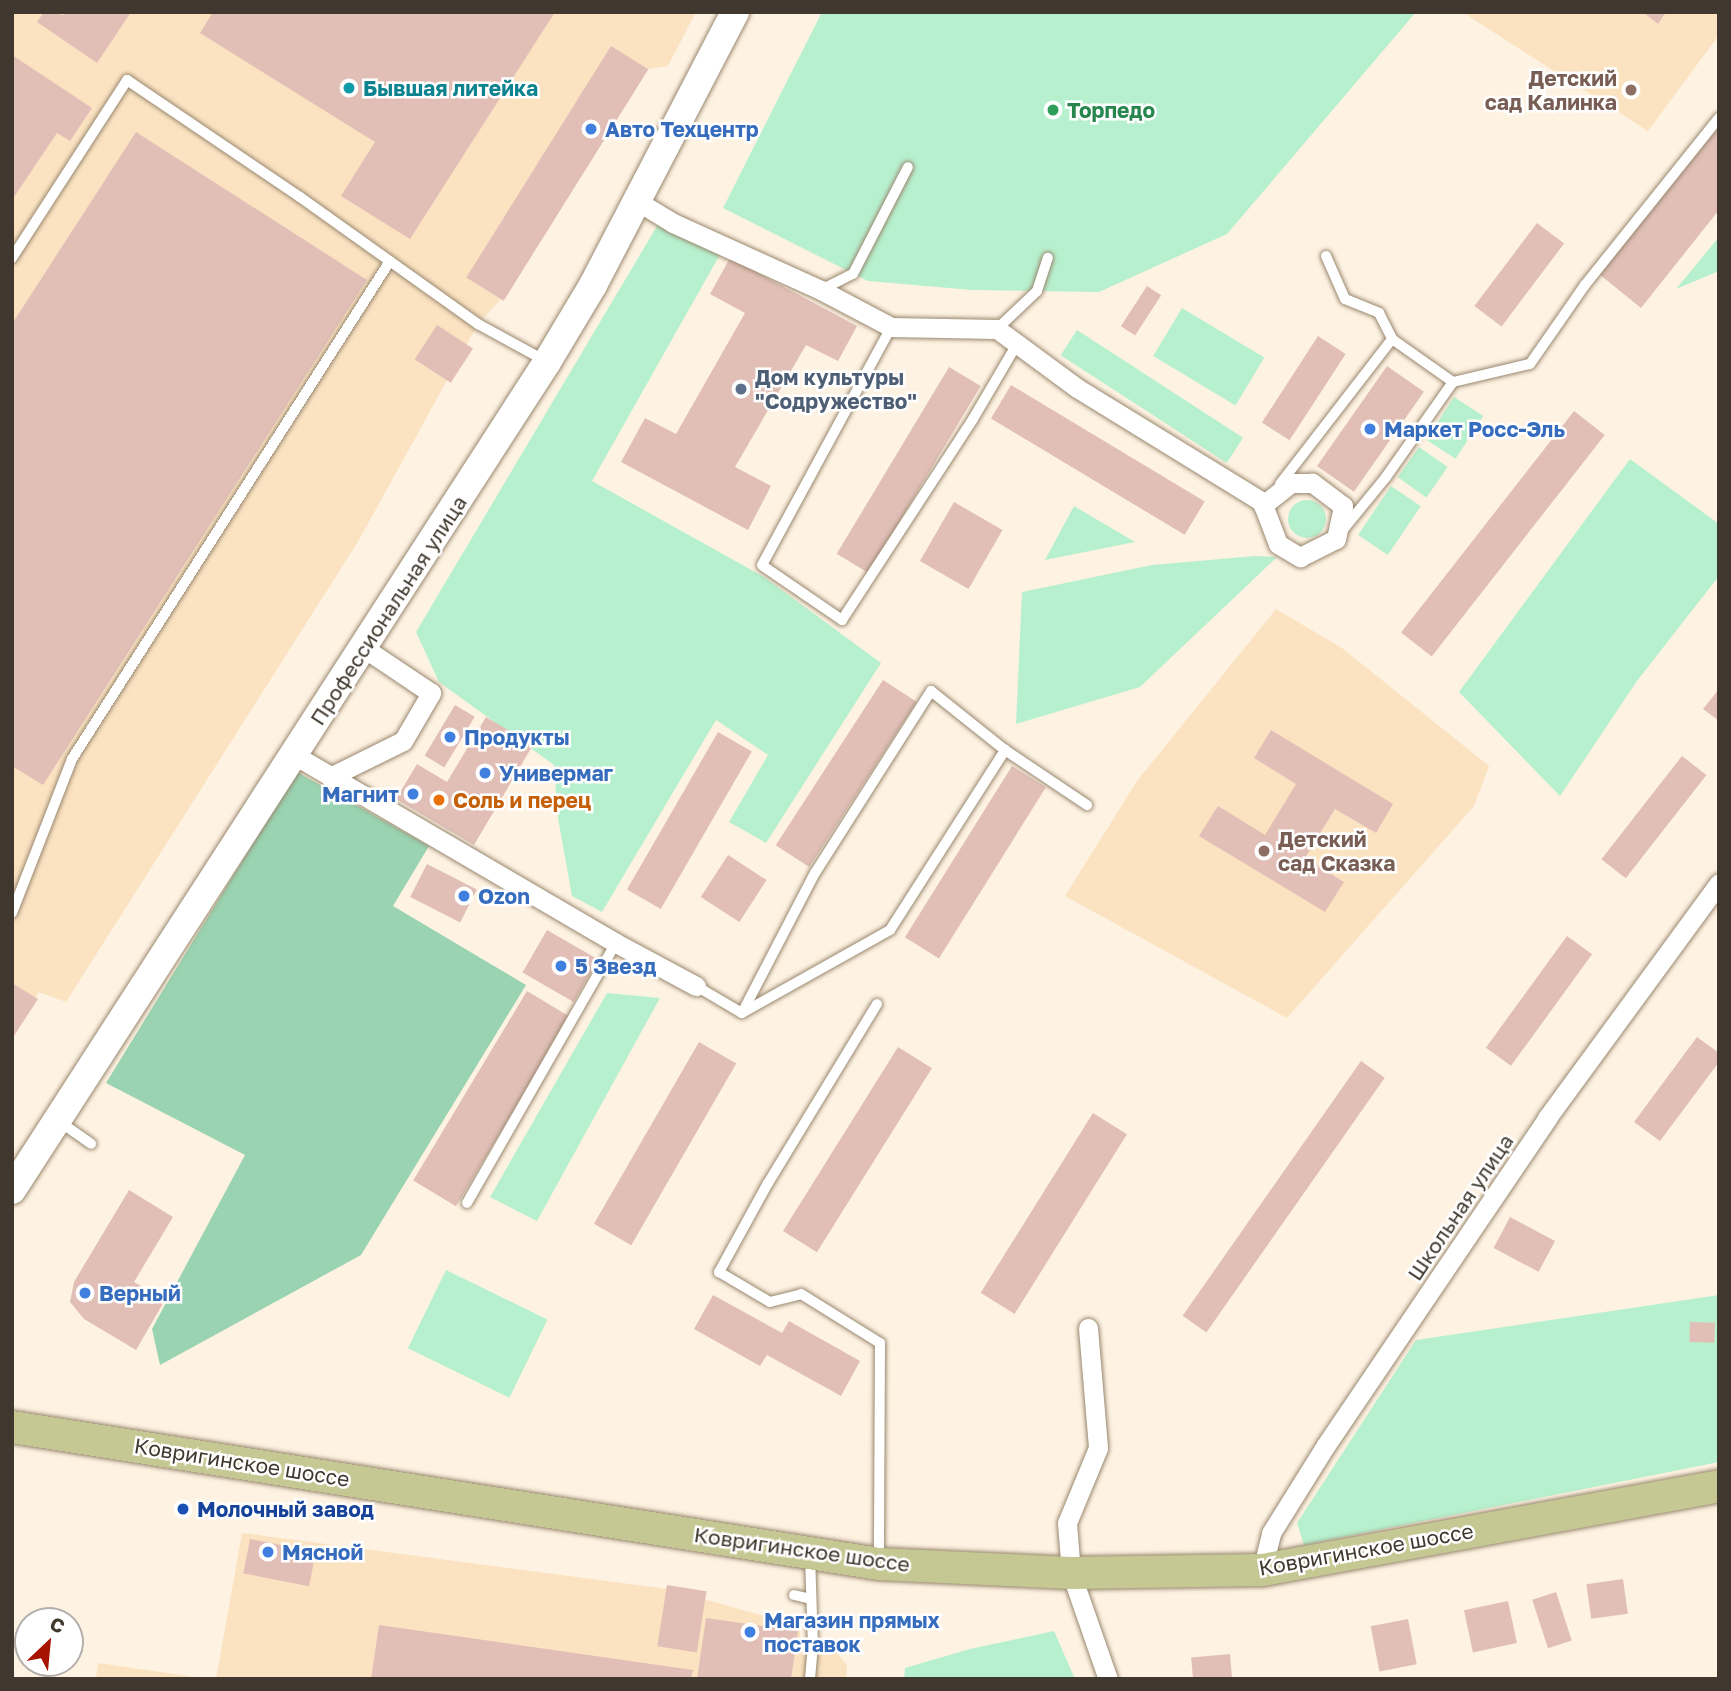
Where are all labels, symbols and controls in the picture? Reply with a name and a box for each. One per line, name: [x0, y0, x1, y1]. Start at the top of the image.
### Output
place label: Детский сад Калинка: [1485, 65, 1617, 115]
place label: Бывшая литейка: [363, 75, 538, 101]
marker: Бывшая литейка: [341, 80, 357, 96]
marker: Детский сад Калинка: [1623, 82, 1639, 98]
place label: Торпедо: [1067, 97, 1155, 123]
marker: Торпедо: [1045, 102, 1061, 118]
place label: Авто Техцентр: [605, 116, 759, 142]
marker: Авто Техцентр: [583, 121, 599, 137]
place label: Дом культуры "Содружество": [755, 364, 917, 414]
marker: Дом культуры "Содружество": [733, 381, 749, 397]
place label: Маркет Росс-Эль: [1384, 416, 1565, 442]
marker: Маркет Росс-Эль: [1362, 421, 1378, 437]
street label: Профессиональная улица: [304, 490, 472, 730]
place label: Продукты: [464, 724, 570, 750]
marker: Продукты: [442, 729, 458, 745]
place label: Универмаг: [499, 760, 613, 786]
marker: Универмаг: [477, 765, 493, 781]
place label: Магнит: [322, 781, 399, 807]
marker: Магнит: [405, 786, 421, 802]
place label: Соль и перец: [453, 787, 591, 813]
marker: Соль и перец: [431, 792, 447, 808]
place label: Детский сад Сказка: [1278, 826, 1396, 876]
marker: Детский сад Сказка: [1256, 843, 1272, 859]
place label: Ozon: [478, 883, 530, 909]
marker: Ozon: [456, 888, 472, 904]
place label: 5 Звезд: [575, 953, 656, 979]
marker: 5 Звезд: [553, 958, 569, 974]
street label: Школьная улица: [1402, 1129, 1518, 1285]
place label: Верный: [99, 1280, 181, 1306]
marker: Верный: [77, 1285, 93, 1301]
street label: Ковригинское шоссе: [133, 1433, 351, 1491]
place label: Молочный завод: [197, 1496, 374, 1522]
marker: Молочный завод: [175, 1501, 191, 1517]
street label: Ковригинское шоссе: [1257, 1518, 1475, 1580]
street label: Ковригинское шоссе: [693, 1521, 911, 1577]
place label: Мясной: [282, 1539, 363, 1565]
marker: Мясной: [260, 1544, 276, 1560]
north arrow: [14, 1607, 84, 1677]
place label: Магазин прямых поставок: [764, 1607, 940, 1657]
text: С: [46, 1611, 69, 1638]
marker: Магазин прямых поставок: [742, 1624, 758, 1640]

